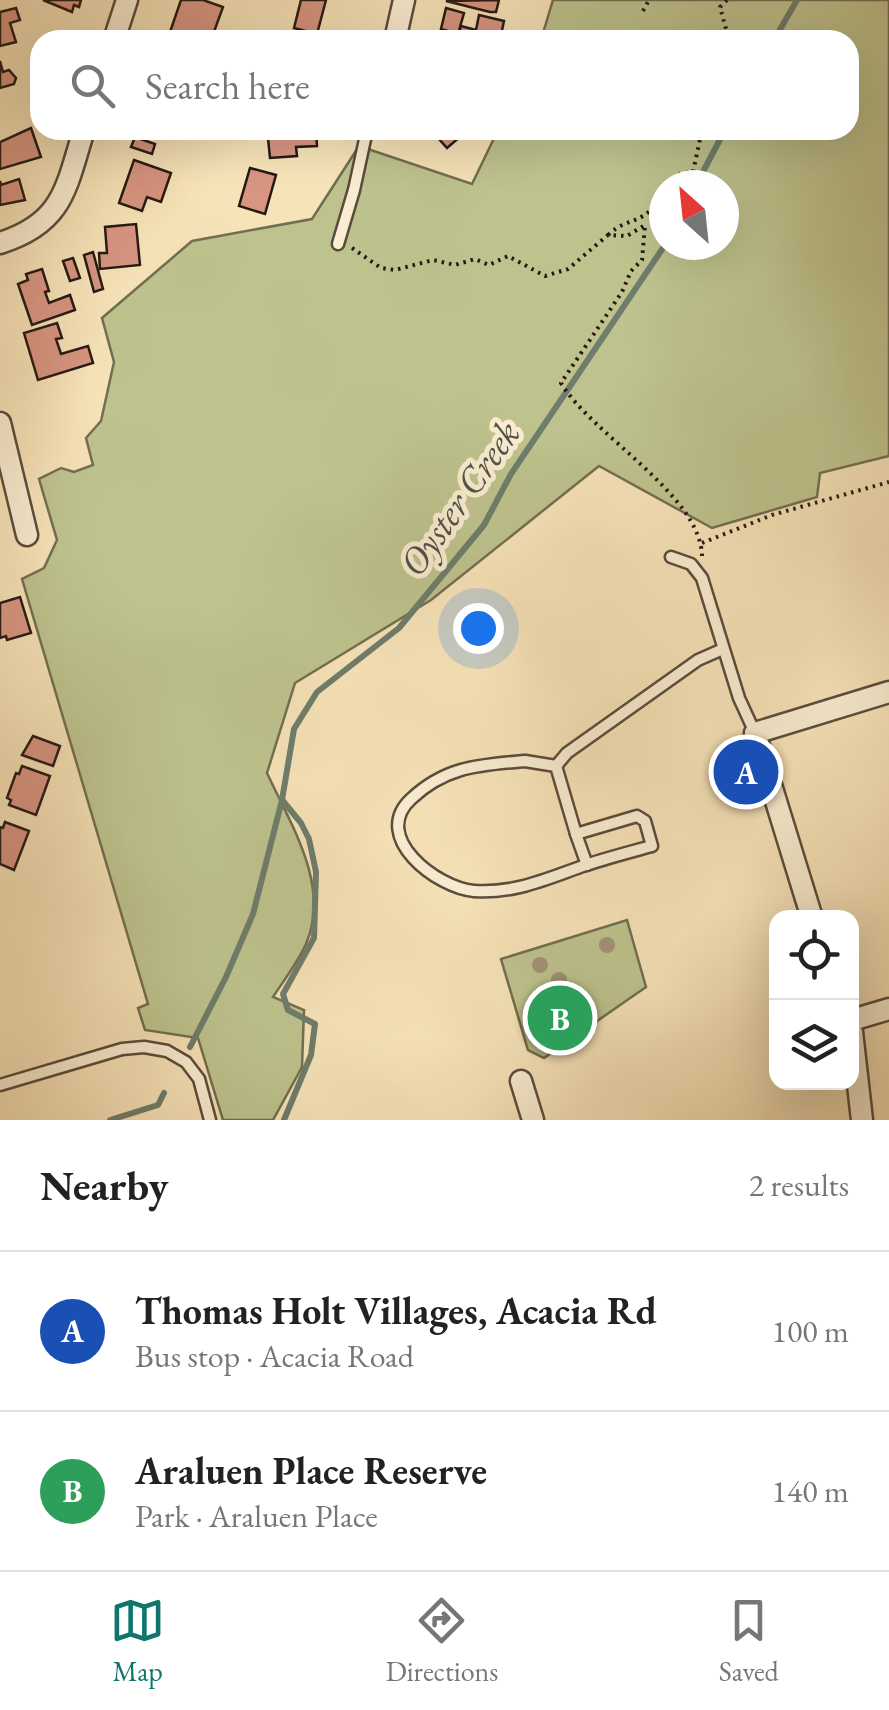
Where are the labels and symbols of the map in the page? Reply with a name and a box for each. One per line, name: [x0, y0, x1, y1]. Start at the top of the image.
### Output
north arrow: [649, 170, 739, 260]
water label: Oyster Creek: [388, 411, 530, 585]
your location: [453, 603, 504, 654]
pin: A: [714, 734, 778, 810]
pin: B: [528, 980, 592, 1056]

